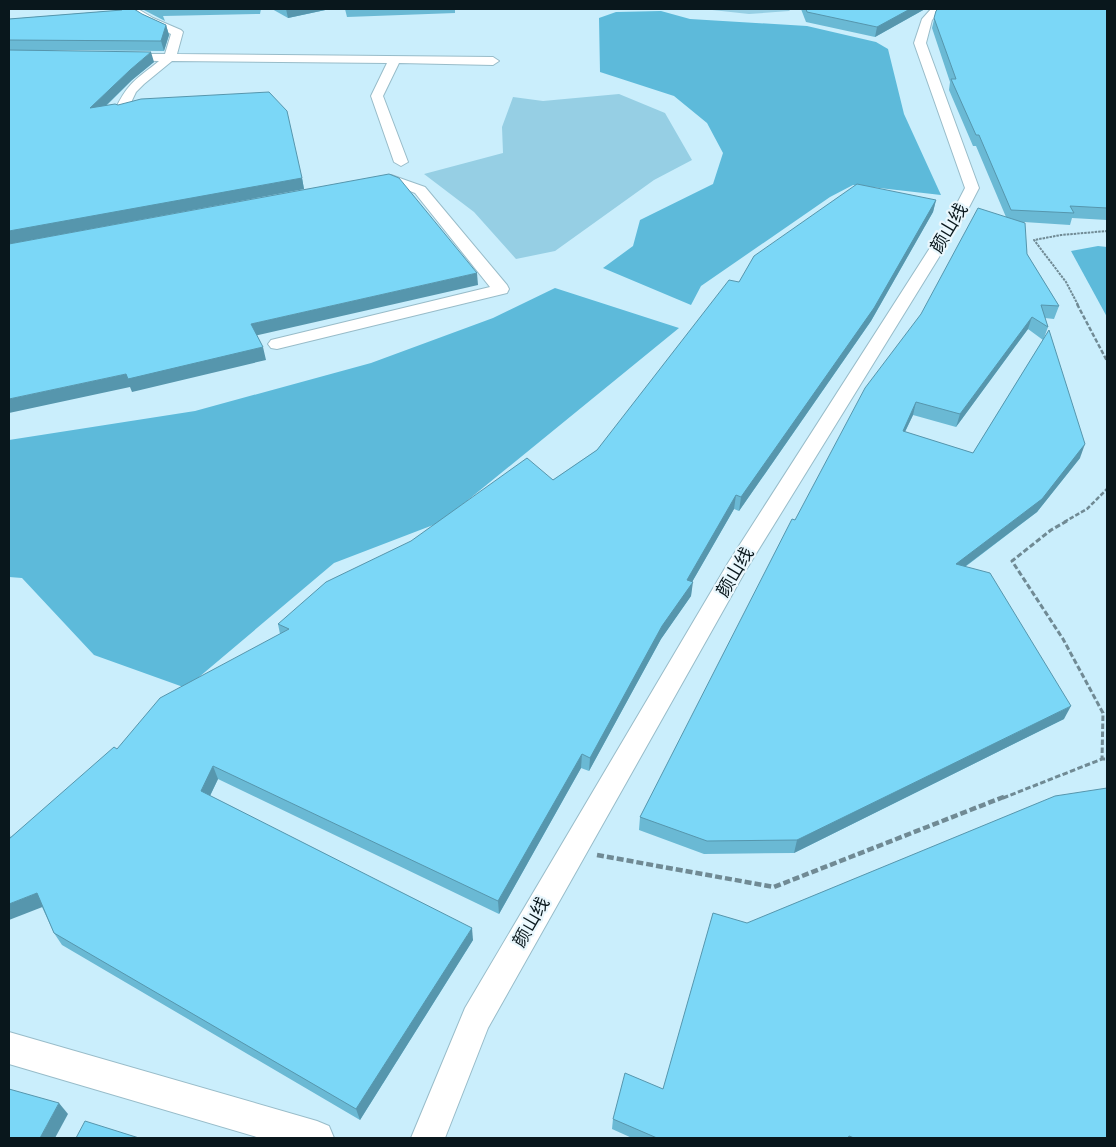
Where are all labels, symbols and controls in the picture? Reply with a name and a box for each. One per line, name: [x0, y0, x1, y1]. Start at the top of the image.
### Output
street label: 颜山线: [926, 199, 971, 256]
street label: 颜山线: [712, 543, 757, 600]
street label: 颜山线: [508, 893, 553, 950]

